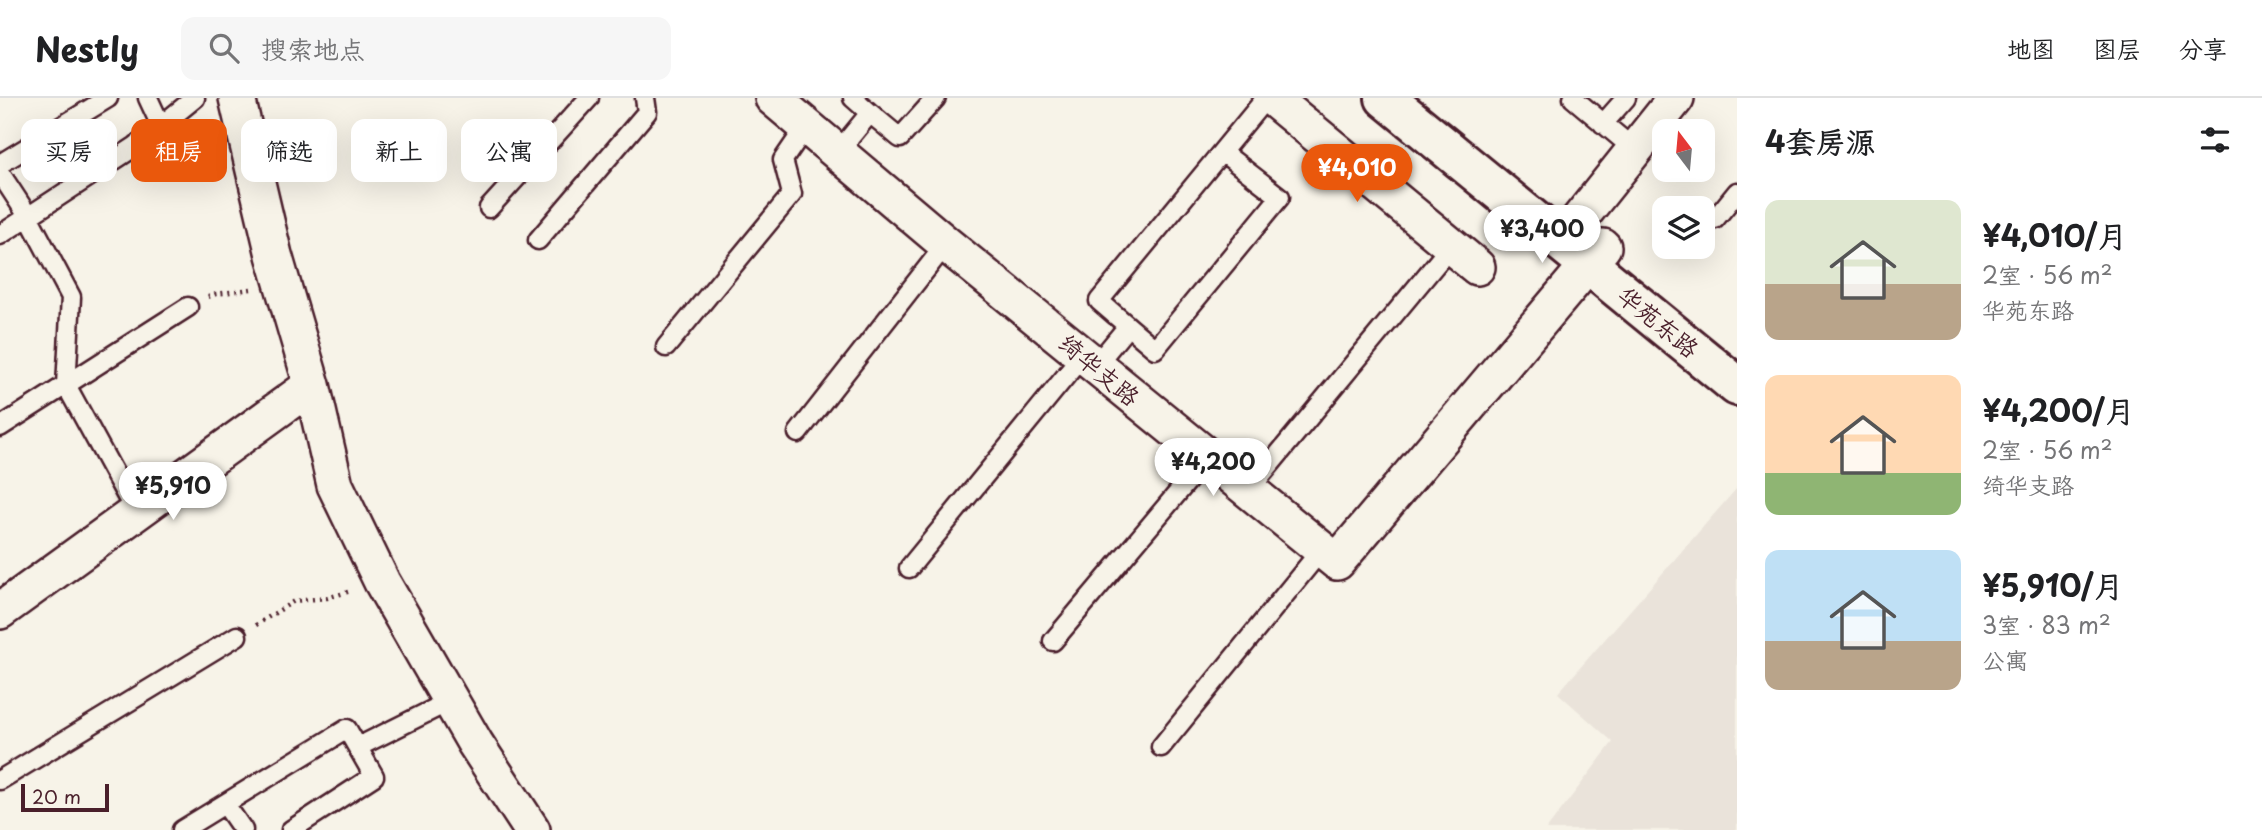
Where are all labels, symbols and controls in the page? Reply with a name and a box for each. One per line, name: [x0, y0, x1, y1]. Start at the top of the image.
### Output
search box: [181, 17, 671, 80]
text: Nestly: [35, 23, 139, 73]
icon: search: [205, 29, 243, 67]
text: 搜索地点: [261, 29, 365, 68]
text: 地图: [2007, 30, 2055, 66]
text: 图层: [2093, 30, 2141, 66]
text: 分享: [2179, 30, 2227, 66]
text: 4套房源: [1765, 118, 1875, 163]
chip: 买房: [21, 119, 117, 182]
chip: 租房: [131, 119, 227, 182]
chip: 筛选: [241, 119, 337, 182]
chip: 新上: [351, 119, 447, 182]
chip: 公寓: [461, 119, 557, 182]
north arrow: [1652, 119, 1715, 182]
map controls: [1652, 119, 1715, 259]
icon: filters: [2196, 121, 2234, 159]
pin: ¥4,010: [1300, 144, 1414, 204]
text: ¥4,010: [1317, 149, 1397, 184]
button: layers: [1652, 196, 1715, 259]
pin: ¥3,400: [1485, 206, 1599, 265]
text: ¥3,400: [1500, 210, 1584, 245]
text: ¥4,010/月: [1982, 212, 2127, 257]
icon: home: [1821, 228, 1905, 312]
text: 2室 · 56 m²: [1982, 257, 2113, 292]
street label: 华苑东路: [1610, 277, 1708, 365]
text: 华苑东路: [1982, 292, 2074, 327]
street label: 绮华支路: [1052, 324, 1148, 414]
text: ¥4,200/月: [1982, 387, 2135, 432]
icon: home: [1821, 403, 1905, 487]
text: 2室 · 56 m²: [1982, 432, 2113, 467]
pin: ¥4,200: [1156, 438, 1270, 498]
text: ¥4,200: [1171, 443, 1255, 478]
pin: ¥5,910: [116, 462, 230, 522]
text: ¥5,910: [135, 467, 211, 502]
text: 绮华支路: [1982, 467, 2074, 502]
text: ¥5,910/月: [1982, 562, 2123, 607]
icon: home: [1821, 578, 1905, 662]
text: 3室 · 83 m²: [1982, 607, 2111, 642]
text: 公寓: [1982, 642, 2028, 677]
scale bar: [21, 781, 108, 813]
text: 20 m: [32, 782, 81, 810]

